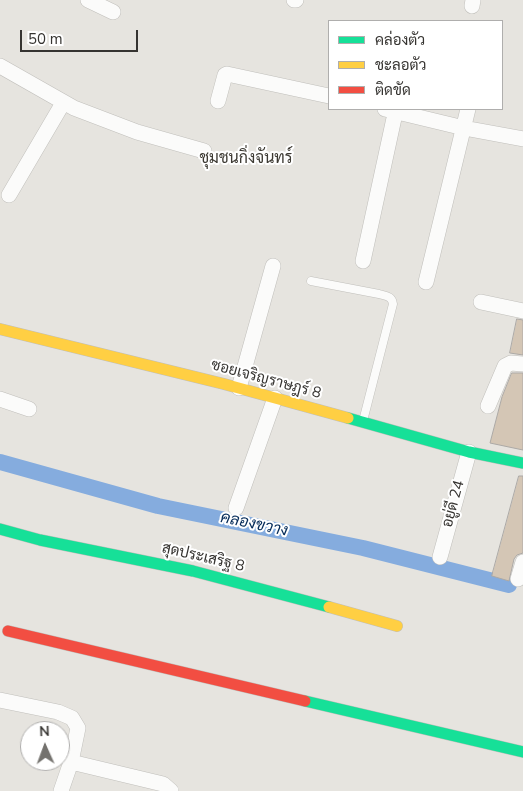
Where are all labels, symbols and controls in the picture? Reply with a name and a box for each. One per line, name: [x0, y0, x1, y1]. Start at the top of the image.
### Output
scale bar: [22, 20, 140, 52]
legend: [328, 20, 503, 110]
text: 50 m: [28, 29, 63, 49]
text: คล่องตัว: [375, 30, 425, 50]
text: ชะลอตัว: [375, 55, 426, 75]
text: ติดขัด: [375, 80, 411, 100]
district label: ชุมชนกิ่งจันทร์: [199, 149, 293, 169]
street label: ซอยเจริญราษฎร์ 8: [209, 357, 323, 403]
street label: อยู่ดี 24: [439, 478, 469, 530]
water label: คลองขวาง: [219, 509, 289, 541]
street label: สุดประเสริฐ 8: [160, 540, 246, 576]
north arrow: [20, 721, 70, 771]
text: N: [39, 722, 50, 741]

